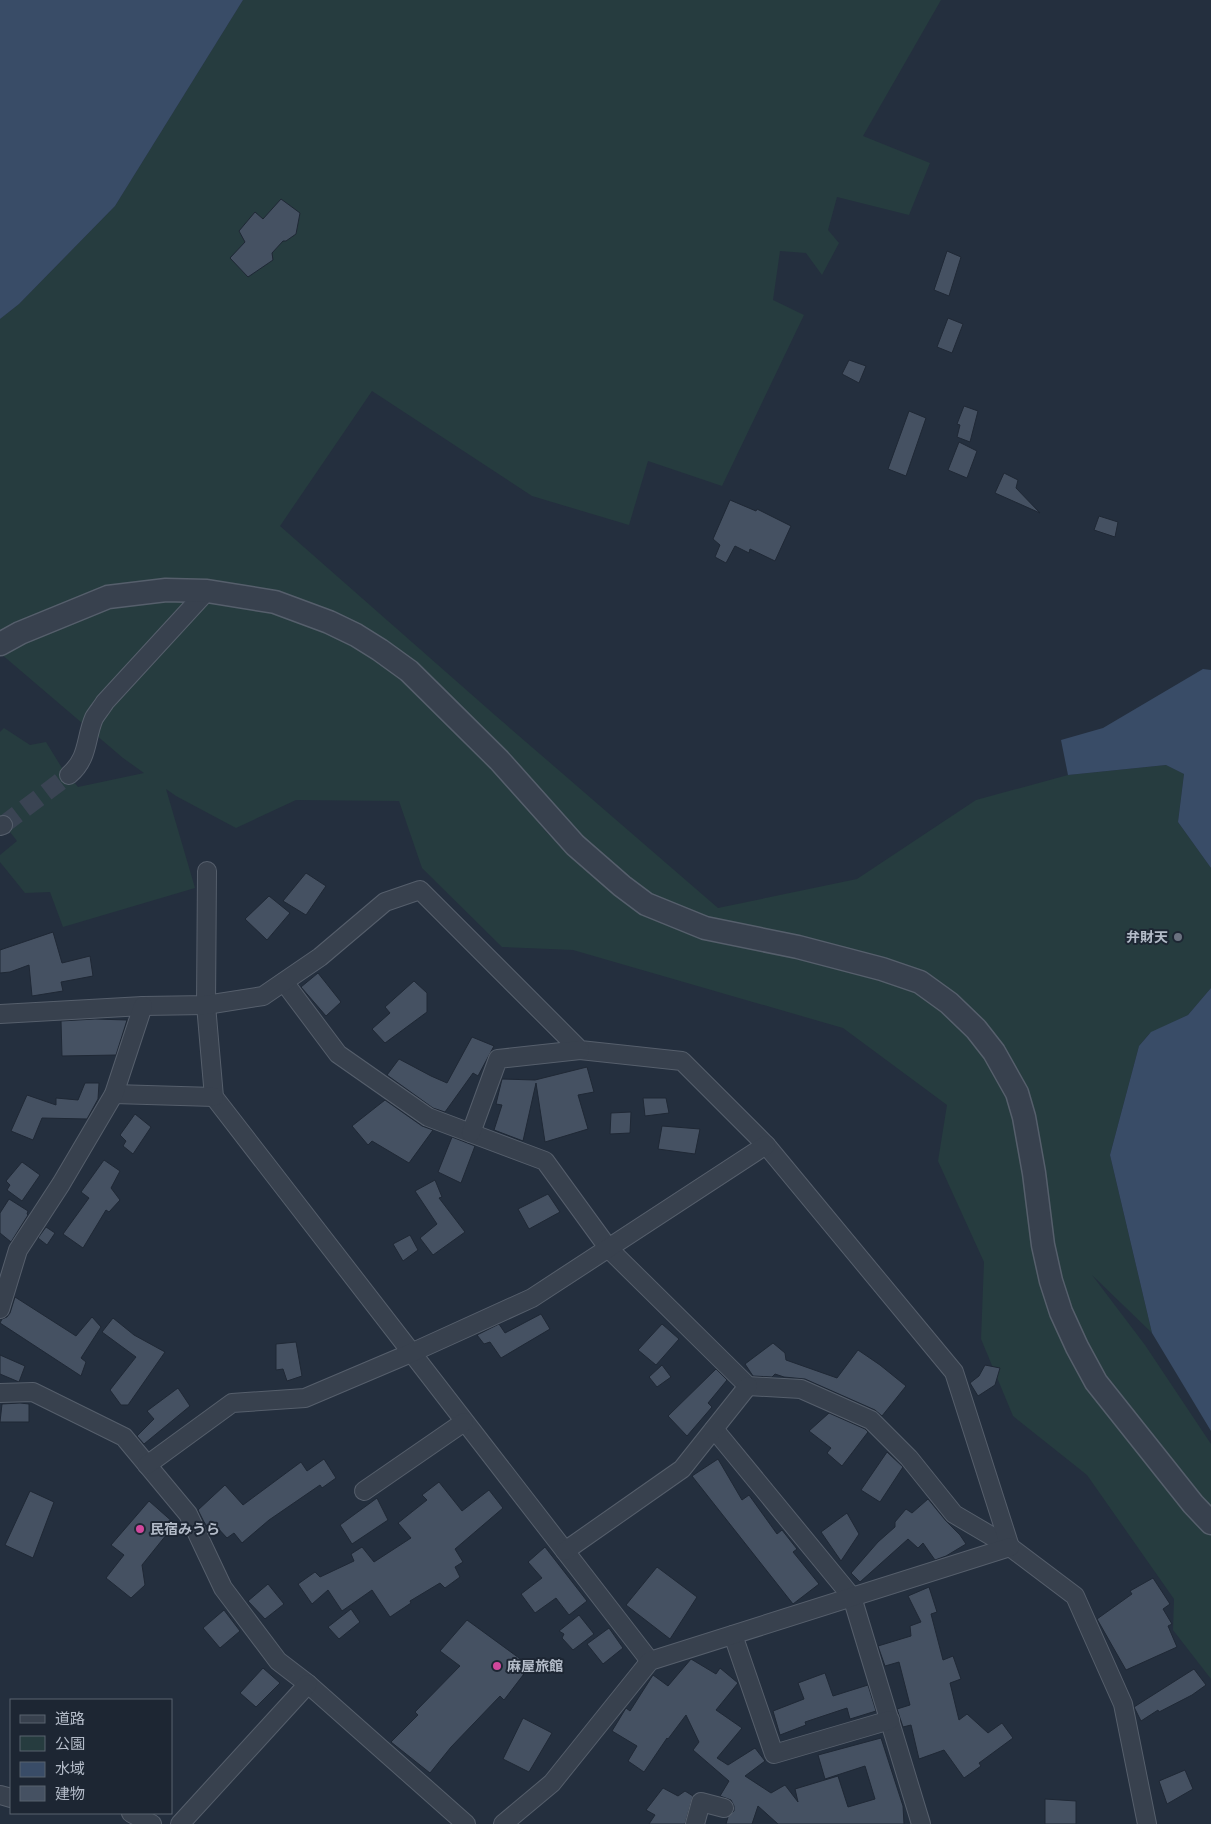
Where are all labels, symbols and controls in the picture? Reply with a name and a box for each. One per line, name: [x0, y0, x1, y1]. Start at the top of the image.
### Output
place label: 弁財天: [1126, 928, 1168, 945]
marker: 弁財天: [1172, 931, 1184, 943]
place label: 民宿みうら: [150, 1520, 220, 1537]
marker: 民宿みうら: [134, 1523, 146, 1535]
place label: 麻屋旅館: [507, 1657, 563, 1674]
marker: 麻屋旅館: [491, 1660, 503, 1672]
legend: [10, 1699, 172, 1814]
text: 道路: [55, 1709, 85, 1727]
text: 公園: [55, 1734, 85, 1752]
text: 水域: [55, 1759, 85, 1777]
text: 建物: [55, 1784, 85, 1802]

